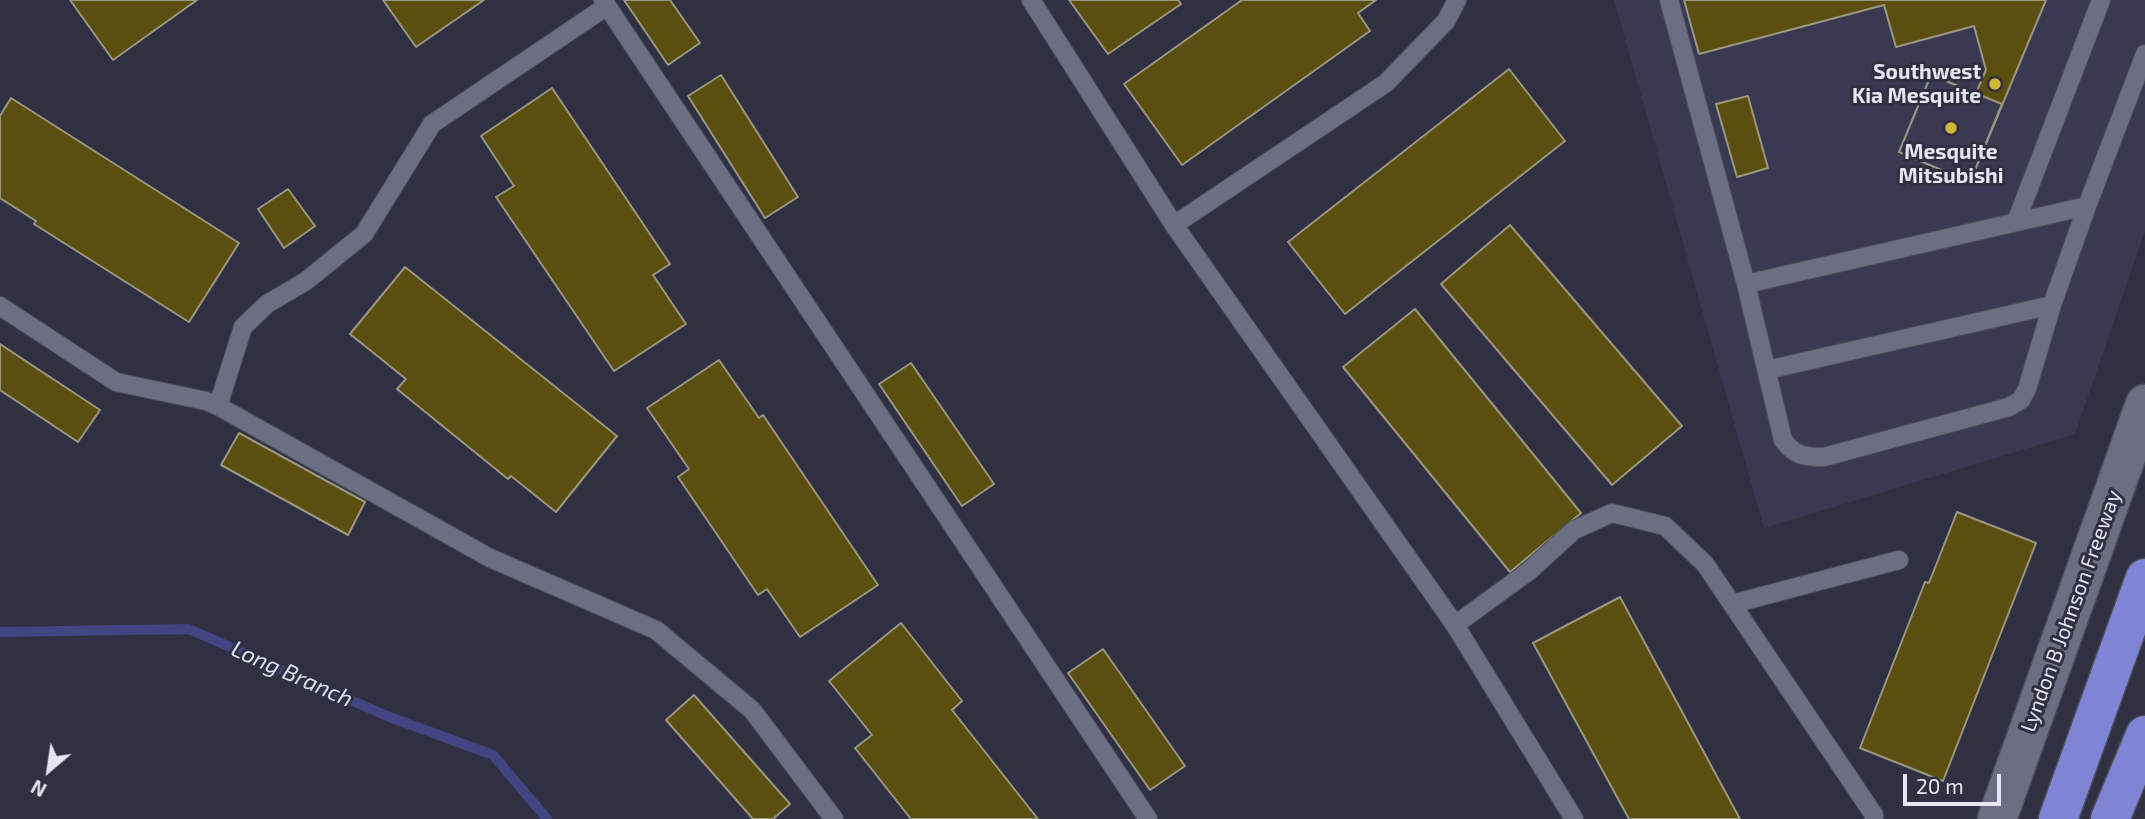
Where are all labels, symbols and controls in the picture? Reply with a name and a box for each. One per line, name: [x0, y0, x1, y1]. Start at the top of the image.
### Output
place label: Southwest Kia Mesquite: [1852, 59, 1981, 109]
marker: Southwest Kia Mesquite: [1987, 76, 2003, 92]
marker: Mesquite Mitsubishi: [1943, 120, 1959, 136]
place label: Mesquite Mitsubishi: [1898, 139, 2004, 189]
street label: Lyndon B Johnson Freeway: [2015, 487, 2127, 735]
water label: Long Branch: [227, 635, 357, 713]
north arrow: [14, 735, 84, 805]
scale bar: [1907, 760, 2005, 804]
text: 20 m: [1916, 773, 1964, 798]
text: N: [27, 775, 50, 802]

